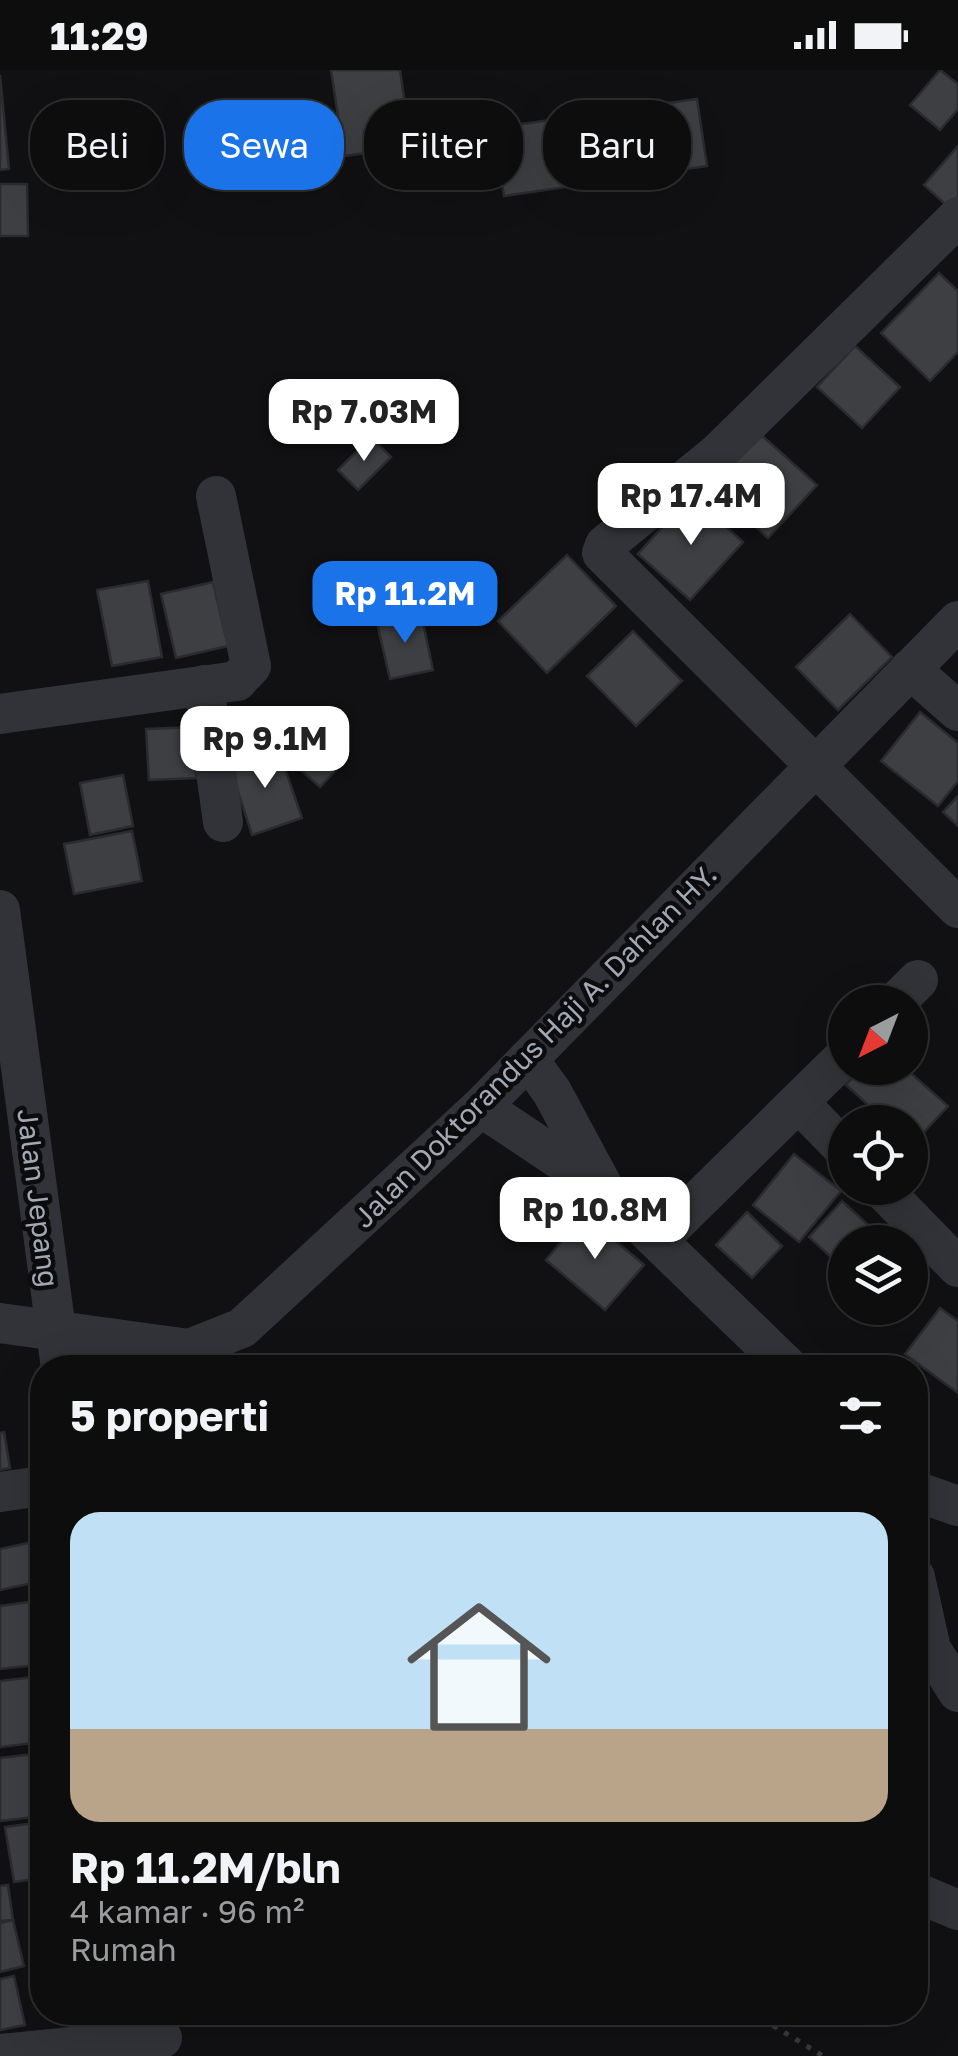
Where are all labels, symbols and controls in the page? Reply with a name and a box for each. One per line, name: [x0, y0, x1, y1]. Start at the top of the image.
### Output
text: 11:29: [50, 13, 149, 58]
chip: Beli: [30, 100, 164, 190]
chip: Sewa: [184, 100, 344, 190]
chip: Filter: [364, 100, 523, 190]
chip: Baru: [543, 100, 691, 190]
pin: Rp 7.03M: [261, 379, 467, 464]
text: Rp 7.03M: [291, 392, 437, 430]
pin: Rp 17.4M: [588, 463, 794, 548]
text: Rp 17.4M: [620, 476, 762, 514]
pin: Rp 11.2M: [302, 561, 508, 646]
text: Rp 11.2M: [334, 574, 476, 612]
pin: Rp 9.1M: [173, 706, 357, 791]
text: Rp 9.1M: [202, 719, 328, 757]
street label: Jalan Doktorandus Haji A. Dahlan HY.: [346, 857, 723, 1234]
north arrow: [828, 985, 928, 1085]
map controls: [828, 985, 928, 1325]
button: locate: [828, 1105, 928, 1205]
street label: Jalan Jepang: [11, 1107, 66, 1289]
pin: Rp 10.8M: [492, 1177, 698, 1262]
text: Rp 10.8M: [522, 1190, 668, 1228]
button: layers: [828, 1225, 928, 1325]
icon: filters: [833, 1388, 888, 1443]
text: 5 properti: [70, 1390, 269, 1440]
icon: home: [389, 1577, 569, 1757]
text: Rp 11.2M/bln: [70, 1842, 341, 1892]
text: 4 kamar · 96 m²: [70, 1892, 304, 1930]
text: Rumah: [70, 1930, 177, 1968]

